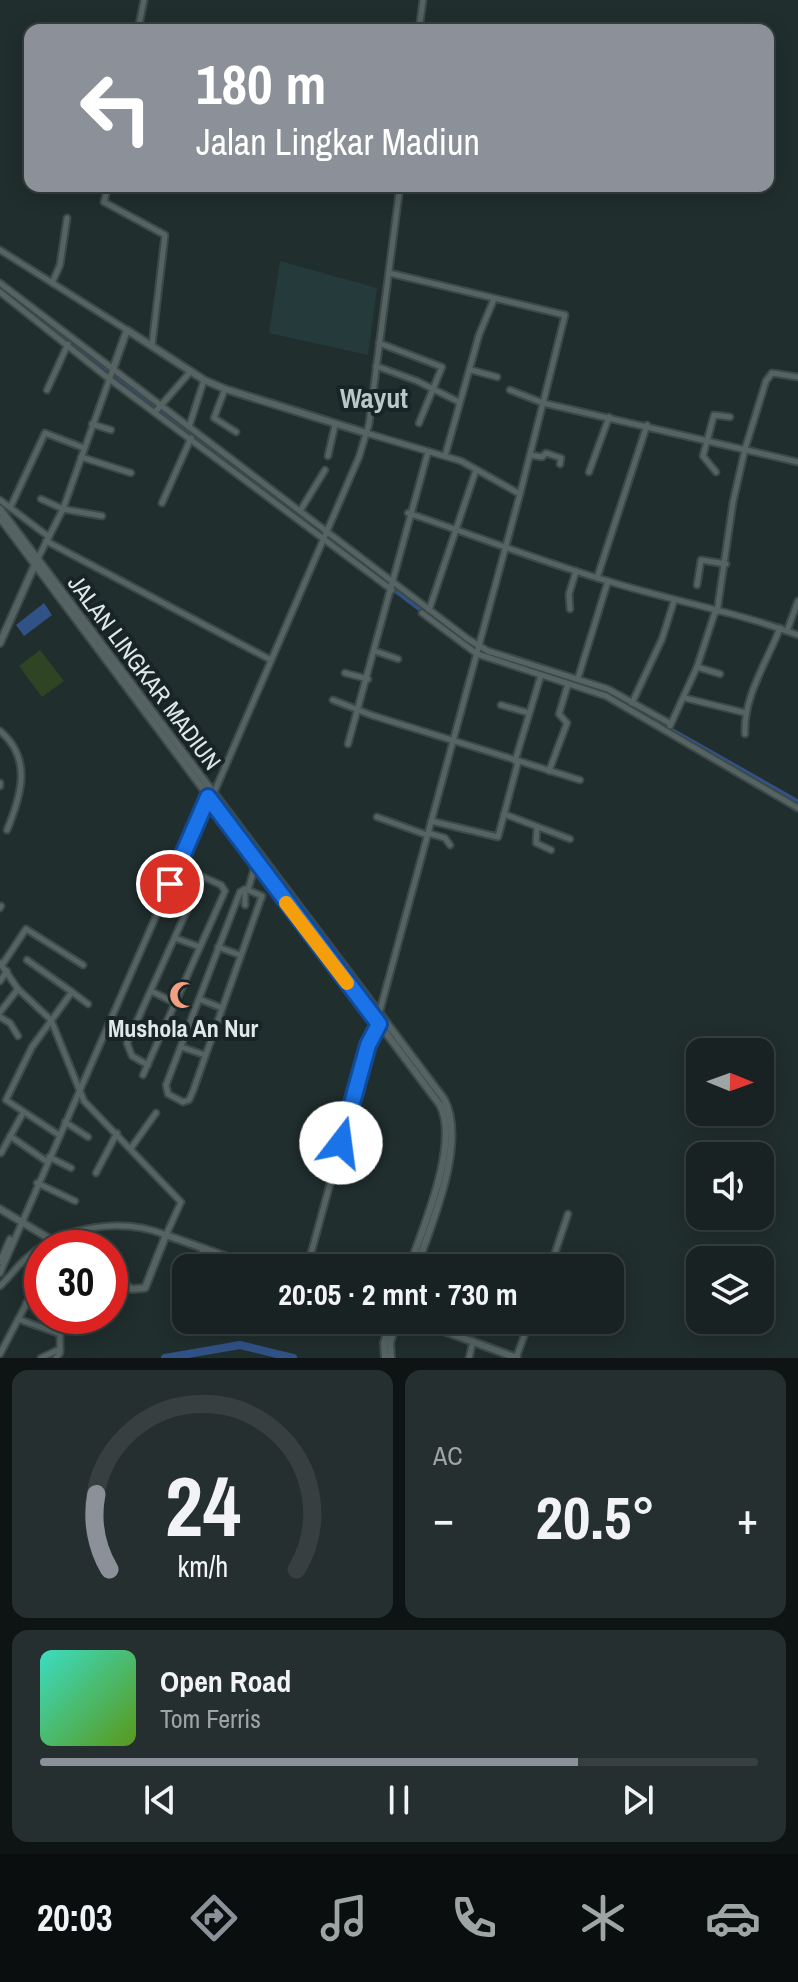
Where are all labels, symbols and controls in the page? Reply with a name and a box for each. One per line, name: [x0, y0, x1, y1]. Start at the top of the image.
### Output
text: 180 m: [196, 46, 326, 121]
icon: left: [64, 56, 168, 160]
text: Jalan Lingkar Madiun: [196, 118, 480, 166]
district label: Wayut: [340, 379, 408, 417]
street label: JALAN LINGKAR MADIUN: [61, 568, 229, 776]
pin: [136, 850, 204, 918]
icon: arrive: [148, 862, 192, 906]
mosque icon: Mushola An Nur: [168, 980, 198, 1010]
place label: Mushola An Nur: [108, 1012, 258, 1044]
north arrow: [686, 1038, 774, 1126]
map controls: [686, 1038, 774, 1334]
position arrow: [299, 1101, 383, 1185]
button: sound: [686, 1142, 774, 1230]
speed limit sign: 30: [24, 1230, 128, 1334]
button: layers: [686, 1246, 774, 1334]
text: 20:05 · 2 mnt · 730 m: [278, 1274, 518, 1314]
text: AC: [433, 1438, 463, 1473]
text: 24: [165, 1450, 240, 1562]
text: 20.5°: [536, 1477, 655, 1558]
text: −: [433, 1488, 454, 1548]
text: +: [737, 1488, 758, 1548]
text: km/h: [177, 1547, 228, 1586]
text: Open Road: [160, 1661, 291, 1701]
text: Tom Ferris: [160, 1701, 261, 1736]
icon: previous: [138, 1778, 182, 1822]
icon: pause: [377, 1778, 421, 1822]
icon: next: [616, 1778, 660, 1822]
icon: directions: [186, 1890, 242, 1946]
icon: music: [316, 1890, 372, 1946]
icon: phone: [446, 1890, 502, 1946]
icon: climate: [575, 1890, 631, 1946]
icon: car: [705, 1890, 761, 1946]
text: 20:03: [37, 1894, 112, 1942]

